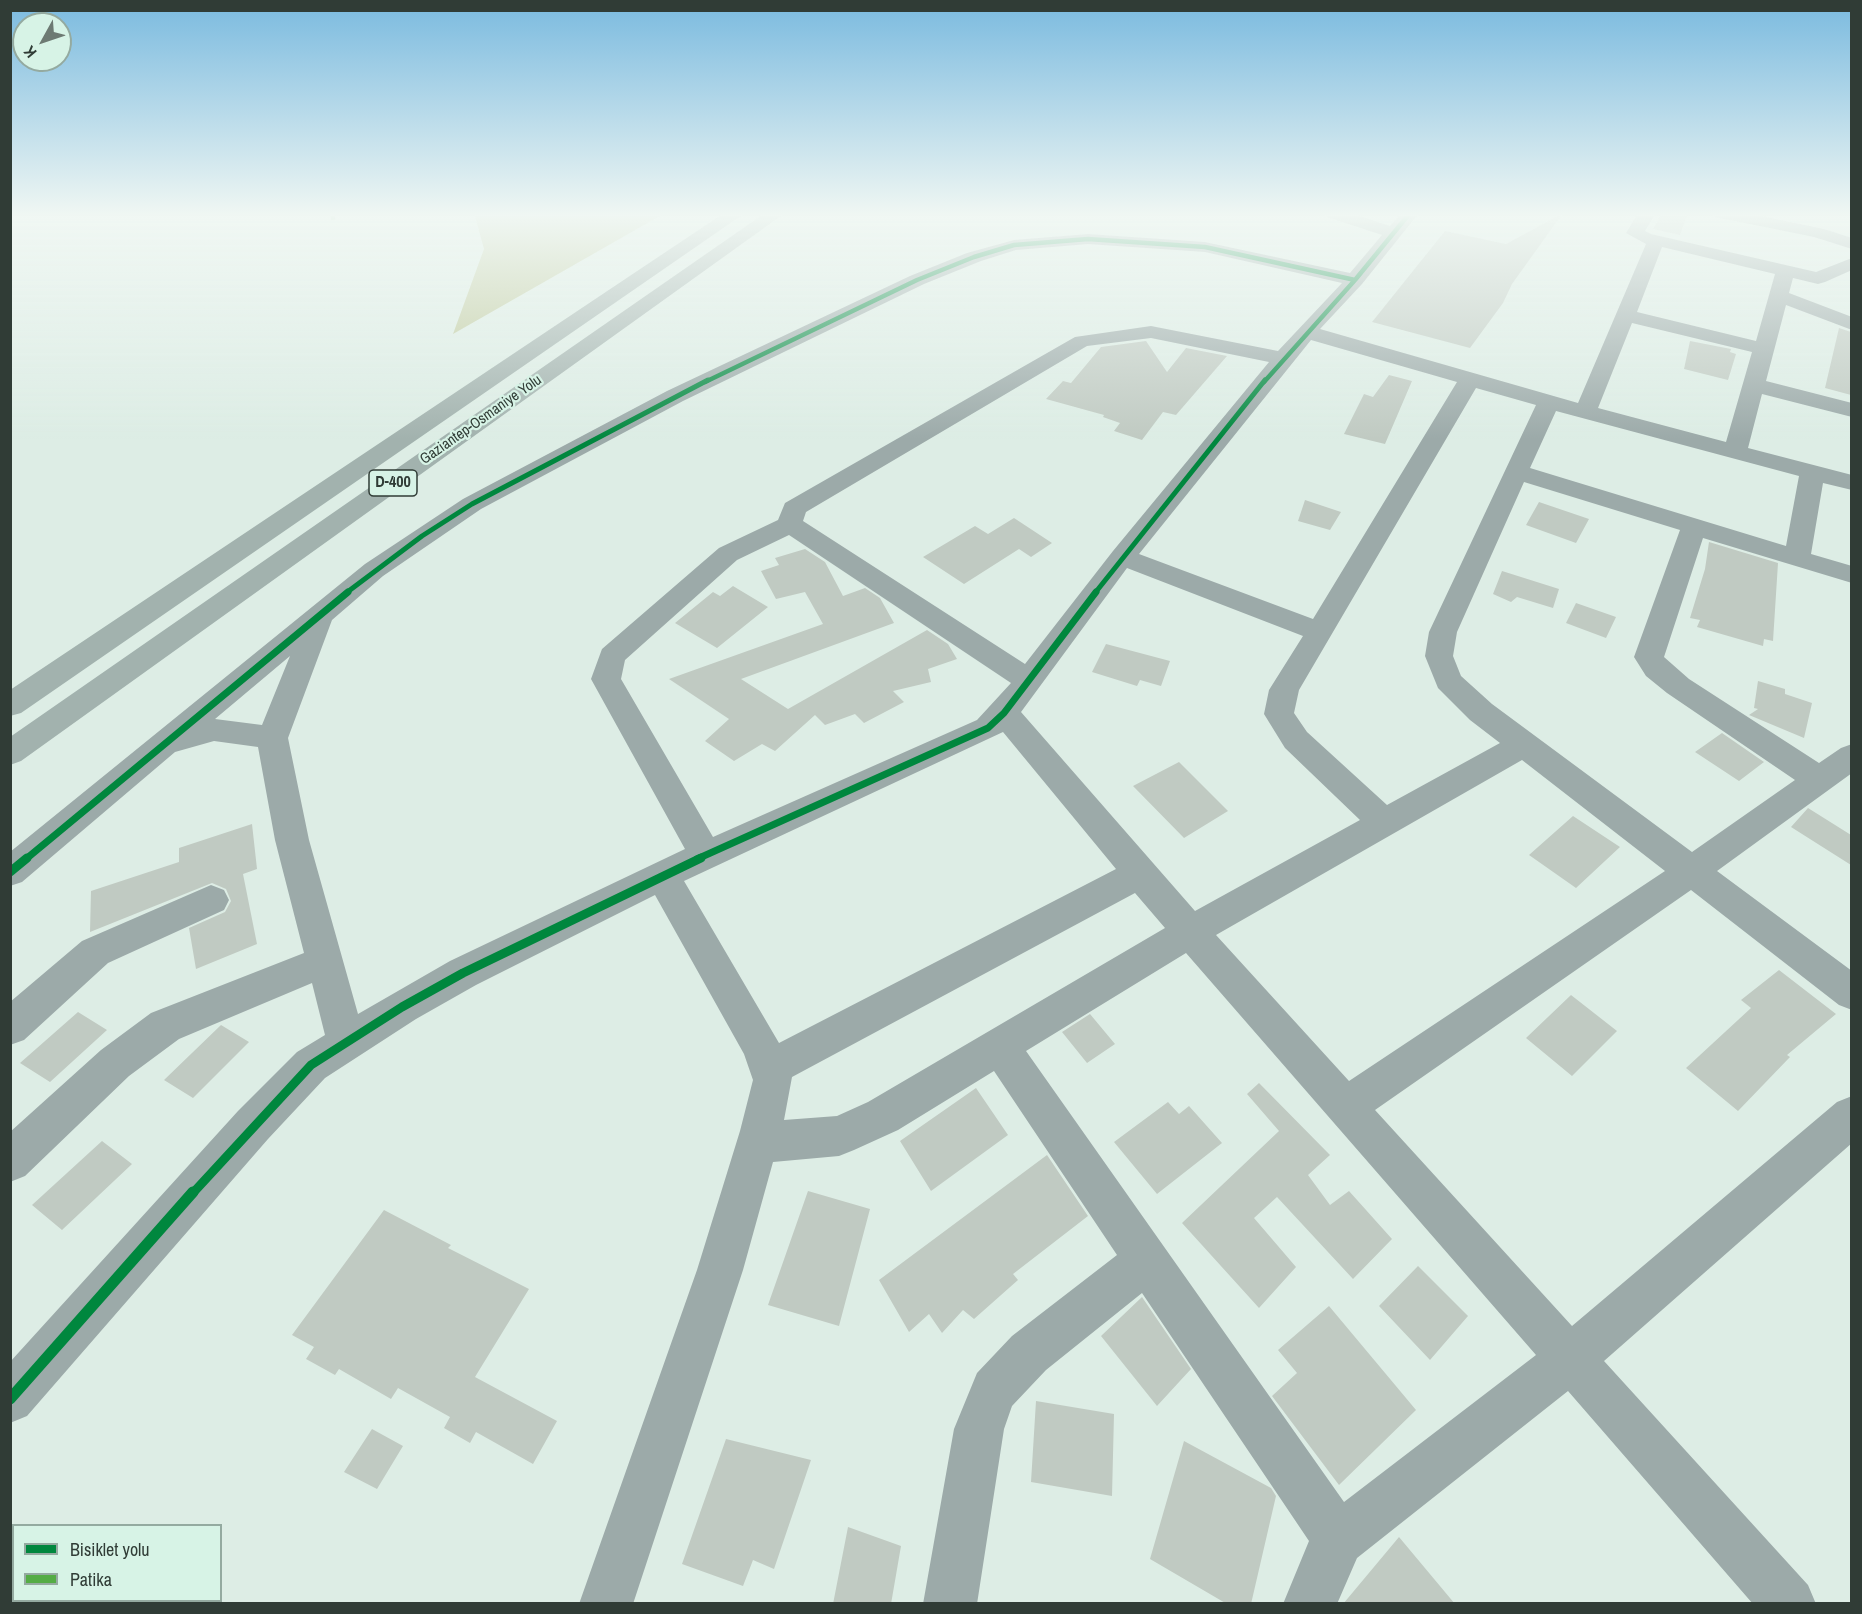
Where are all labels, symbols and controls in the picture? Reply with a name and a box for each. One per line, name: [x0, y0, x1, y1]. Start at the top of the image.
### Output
north arrow: [12, 12, 72, 72]
text: K: [18, 42, 41, 63]
street label: Gaziantep-Osmaniye Yolu: [417, 371, 545, 469]
road number: D-400: [369, 470, 417, 496]
legend: [12, 1524, 222, 1602]
text: Bisiklet yolu: [70, 1537, 150, 1562]
text: Patika: [70, 1567, 112, 1592]

